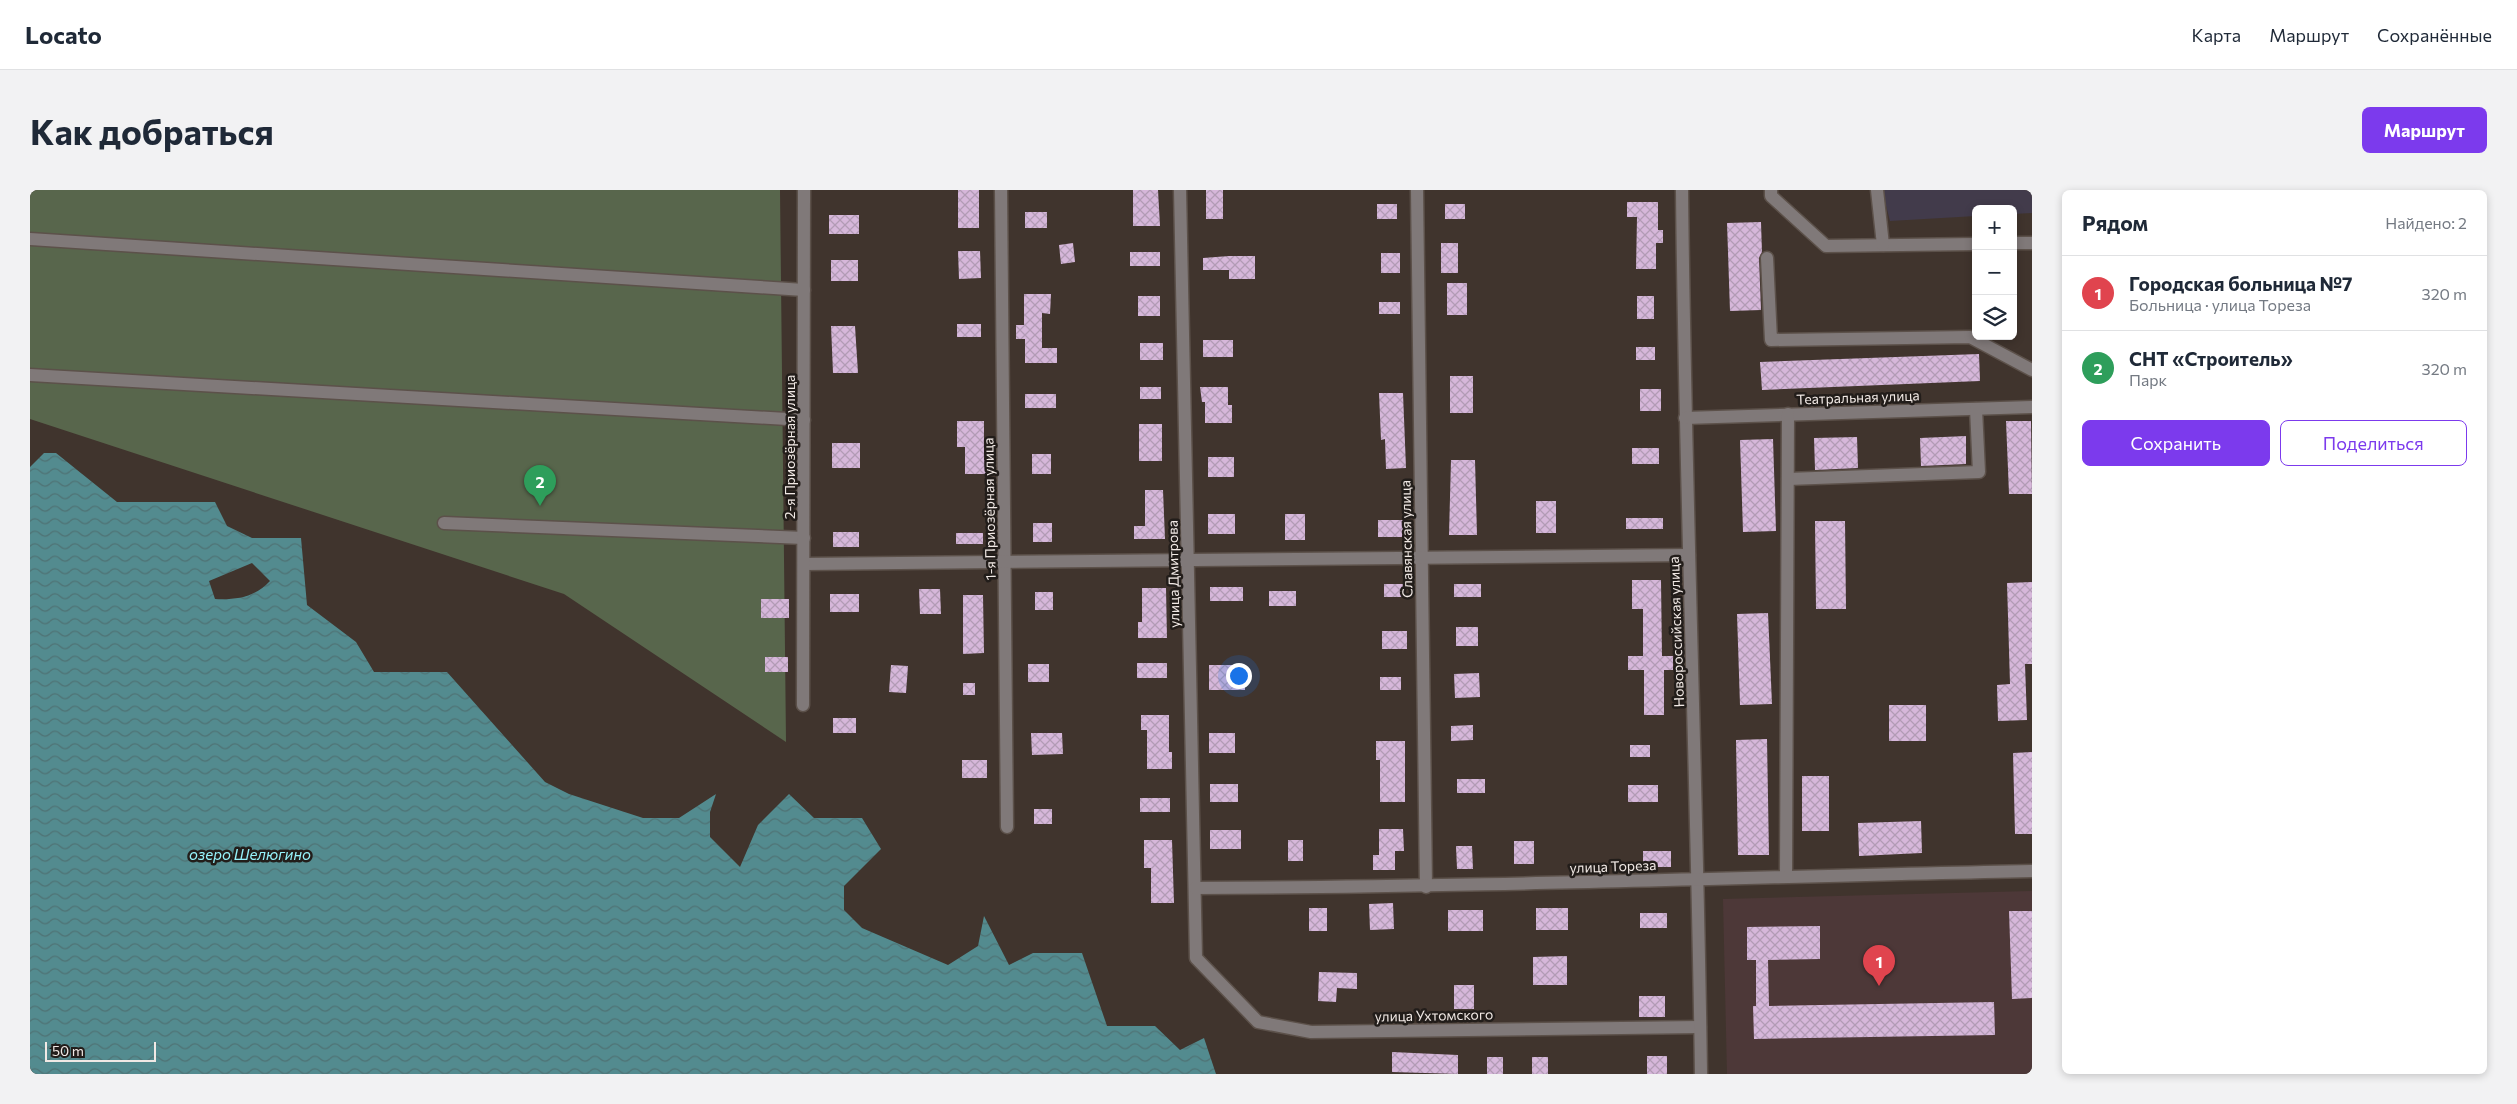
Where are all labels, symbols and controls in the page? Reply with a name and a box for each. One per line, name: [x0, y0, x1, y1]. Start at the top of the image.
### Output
text: Locato: [25, 20, 102, 49]
text: Карта: [2192, 24, 2241, 46]
text: Маршрут: [2269, 24, 2349, 46]
text: Сохранённые: [2377, 24, 2492, 46]
button: Маршрут: [2362, 107, 2487, 153]
text: Как добраться: [30, 109, 274, 152]
map controls: [1972, 205, 2017, 340]
button: +: [1972, 205, 2017, 250]
text: Рядом: [2082, 210, 2148, 235]
text: Найдено: 2: [2385, 213, 2467, 232]
button: −: [1972, 250, 2017, 295]
text: Городская больница №7: [2129, 272, 2352, 295]
text: 1: [2094, 284, 2102, 303]
text: 320 m: [2422, 284, 2467, 303]
button: layers: [1972, 295, 2017, 340]
text: Больница · улица Тореза: [2129, 295, 2311, 314]
text: СНТ «Строитель»: [2129, 347, 2293, 370]
text: 2: [2093, 359, 2103, 378]
text: 320 m: [2422, 359, 2467, 378]
text: Парк: [2129, 370, 2167, 389]
street label: 2-я Приозёрная улица: [781, 375, 798, 519]
street label: Театральная улица: [1796, 386, 1920, 408]
button: Сохранить: [2082, 420, 2270, 466]
button: Поделиться: [2280, 420, 2467, 466]
street label: 1-я Приозёрная улица: [979, 437, 999, 581]
pin: 2: [524, 465, 556, 506]
street label: Славянская улица: [1396, 480, 1416, 598]
street label: улица Дмитрова: [1164, 520, 1182, 628]
street label: Новороссийская улица: [1665, 556, 1687, 708]
your location: [1226, 663, 1252, 689]
water label: озеро Шелюгино: [189, 845, 311, 863]
street label: улица Тореза: [1569, 856, 1657, 876]
pin: 1: [1863, 945, 1895, 986]
street label: улица Ухтомского: [1375, 1005, 1493, 1025]
scale bar: [45, 1039, 156, 1062]
text: 50 m: [52, 1042, 84, 1059]

